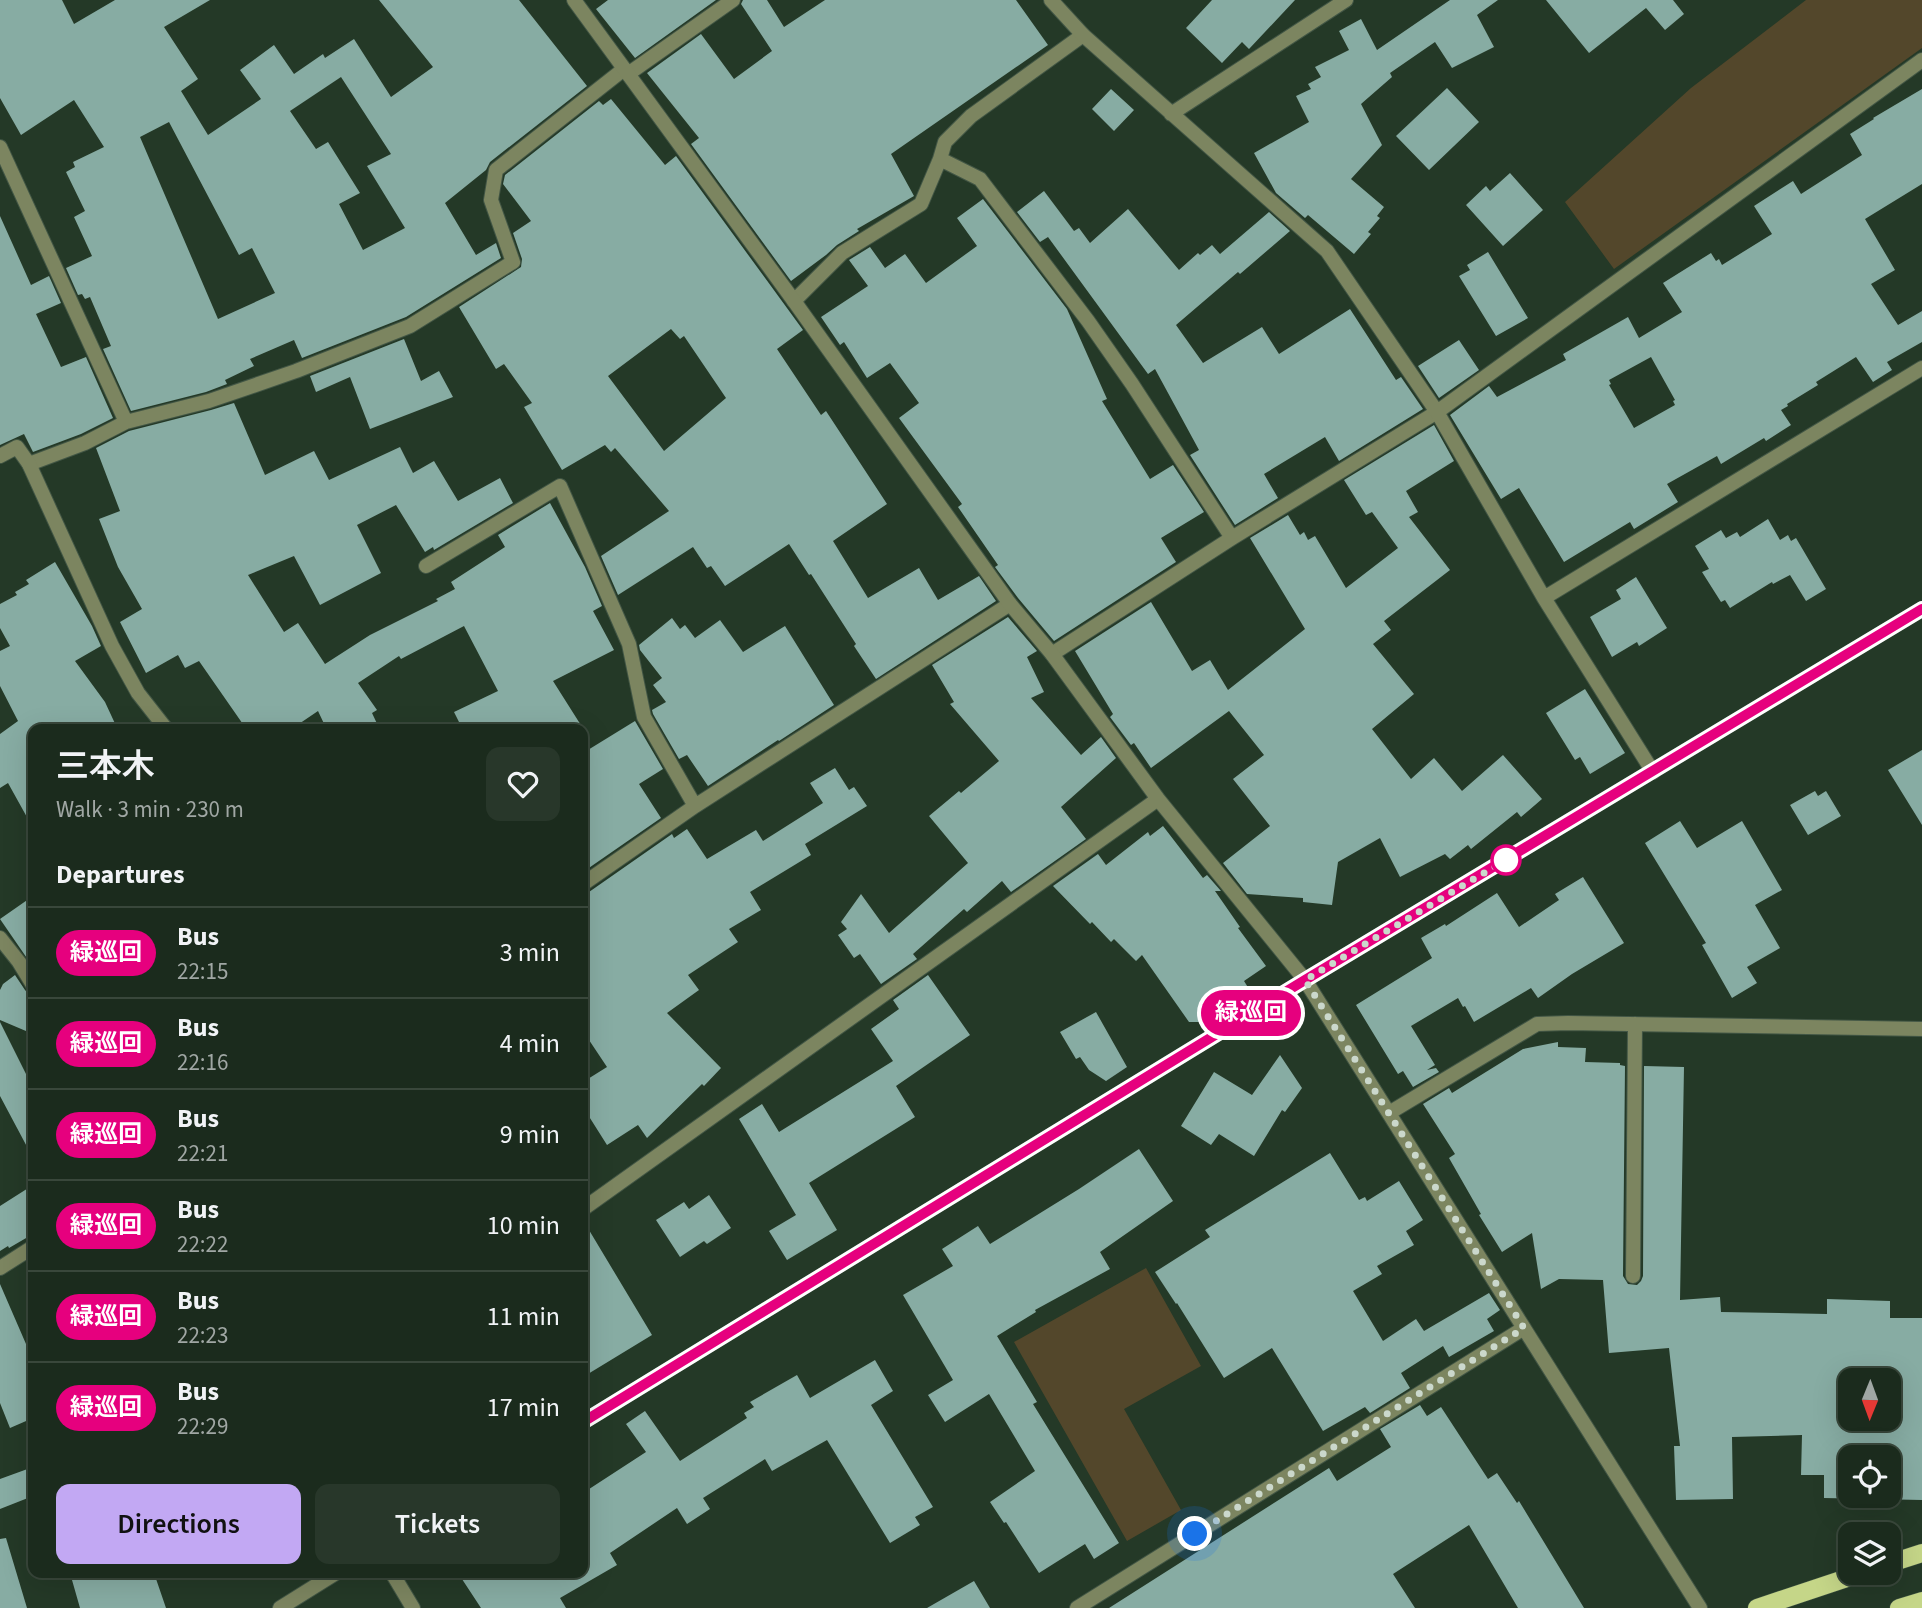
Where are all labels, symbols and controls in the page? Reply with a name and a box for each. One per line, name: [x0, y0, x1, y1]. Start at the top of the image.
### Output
text: 三本木: [56, 743, 155, 790]
button: heart: [486, 747, 560, 821]
text: Walk · 3 min · 230 m: [56, 793, 244, 826]
unlabelled marker: [1491, 845, 1521, 875]
text: Departures: [56, 856, 184, 893]
text: Bus: [177, 918, 219, 955]
text: 3 min: [500, 934, 560, 971]
text: 緑巡回: [70, 935, 142, 970]
text: 22:15: [177, 955, 228, 988]
line badge: 緑巡回: [1211, 990, 1291, 1036]
text: 緑巡回: [1215, 995, 1287, 1030]
text: Bus: [177, 1009, 219, 1046]
text: 4 min: [500, 1025, 560, 1062]
text: 緑巡回: [70, 1026, 142, 1061]
text: 22:16: [177, 1046, 228, 1079]
text: Bus: [177, 1100, 219, 1137]
text: 9 min: [500, 1116, 560, 1153]
text: 緑巡回: [70, 1117, 142, 1152]
text: 22:21: [177, 1137, 228, 1170]
text: Bus: [177, 1191, 219, 1228]
text: 10 min: [487, 1207, 560, 1244]
text: 緑巡回: [70, 1208, 142, 1243]
text: 22:22: [177, 1228, 228, 1261]
text: Bus: [177, 1282, 219, 1319]
text: 11 min: [487, 1298, 560, 1335]
text: 緑巡回: [70, 1299, 142, 1334]
text: 22:23: [177, 1319, 228, 1352]
north arrow: [1838, 1368, 1900, 1432]
map controls: [1838, 1368, 1901, 1585]
text: Bus: [177, 1373, 219, 1410]
text: 17 min: [487, 1389, 560, 1426]
text: 緑巡回: [70, 1390, 142, 1425]
text: 22:29: [177, 1410, 228, 1443]
button: locate: [1838, 1445, 1901, 1508]
button: Directions: [56, 1484, 301, 1564]
button: Tickets: [315, 1484, 560, 1564]
your location: [1177, 1516, 1212, 1551]
button: layers: [1838, 1522, 1901, 1585]

